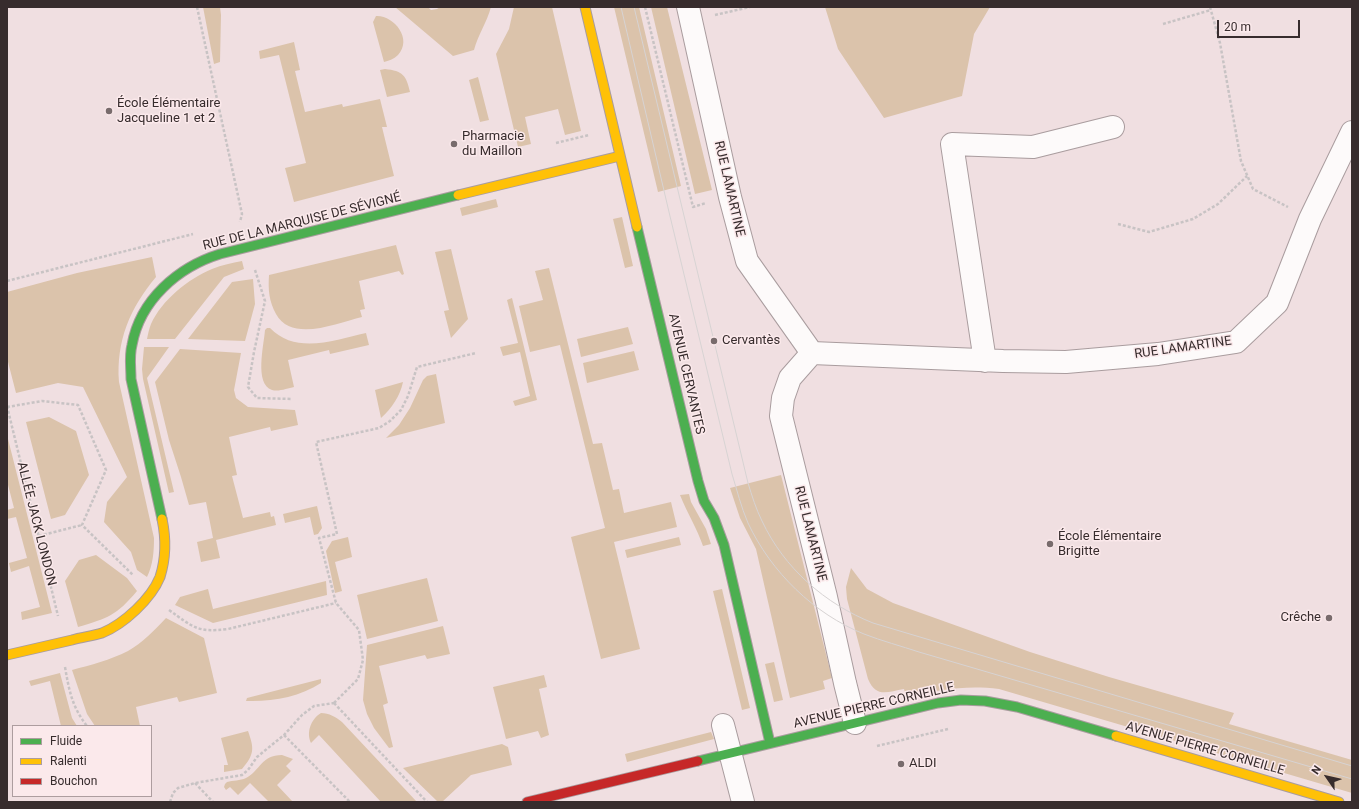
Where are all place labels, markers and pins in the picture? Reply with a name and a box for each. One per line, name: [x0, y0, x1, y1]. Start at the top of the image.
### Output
place label: École Élémentaire Jacqueline 1 et 2: [117, 96, 220, 127]
marker: École Élémentaire Jacqueline 1 et 2: [104, 106, 114, 116]
place label: Pharmacie du Maillon: [462, 129, 524, 160]
marker: Pharmacie du Maillon: [449, 139, 459, 149]
place label: Cervantès: [722, 333, 780, 349]
marker: Cervantès: [709, 336, 719, 346]
place label: École Élémentaire Brigitte: [1058, 529, 1161, 560]
marker: École Élémentaire Brigitte: [1045, 539, 1055, 549]
place label: Crêche: [1281, 610, 1321, 626]
marker: Crêche: [1324, 613, 1334, 623]
place label: ALDI: [909, 756, 937, 772]
marker: ALDI: [896, 759, 906, 769]

